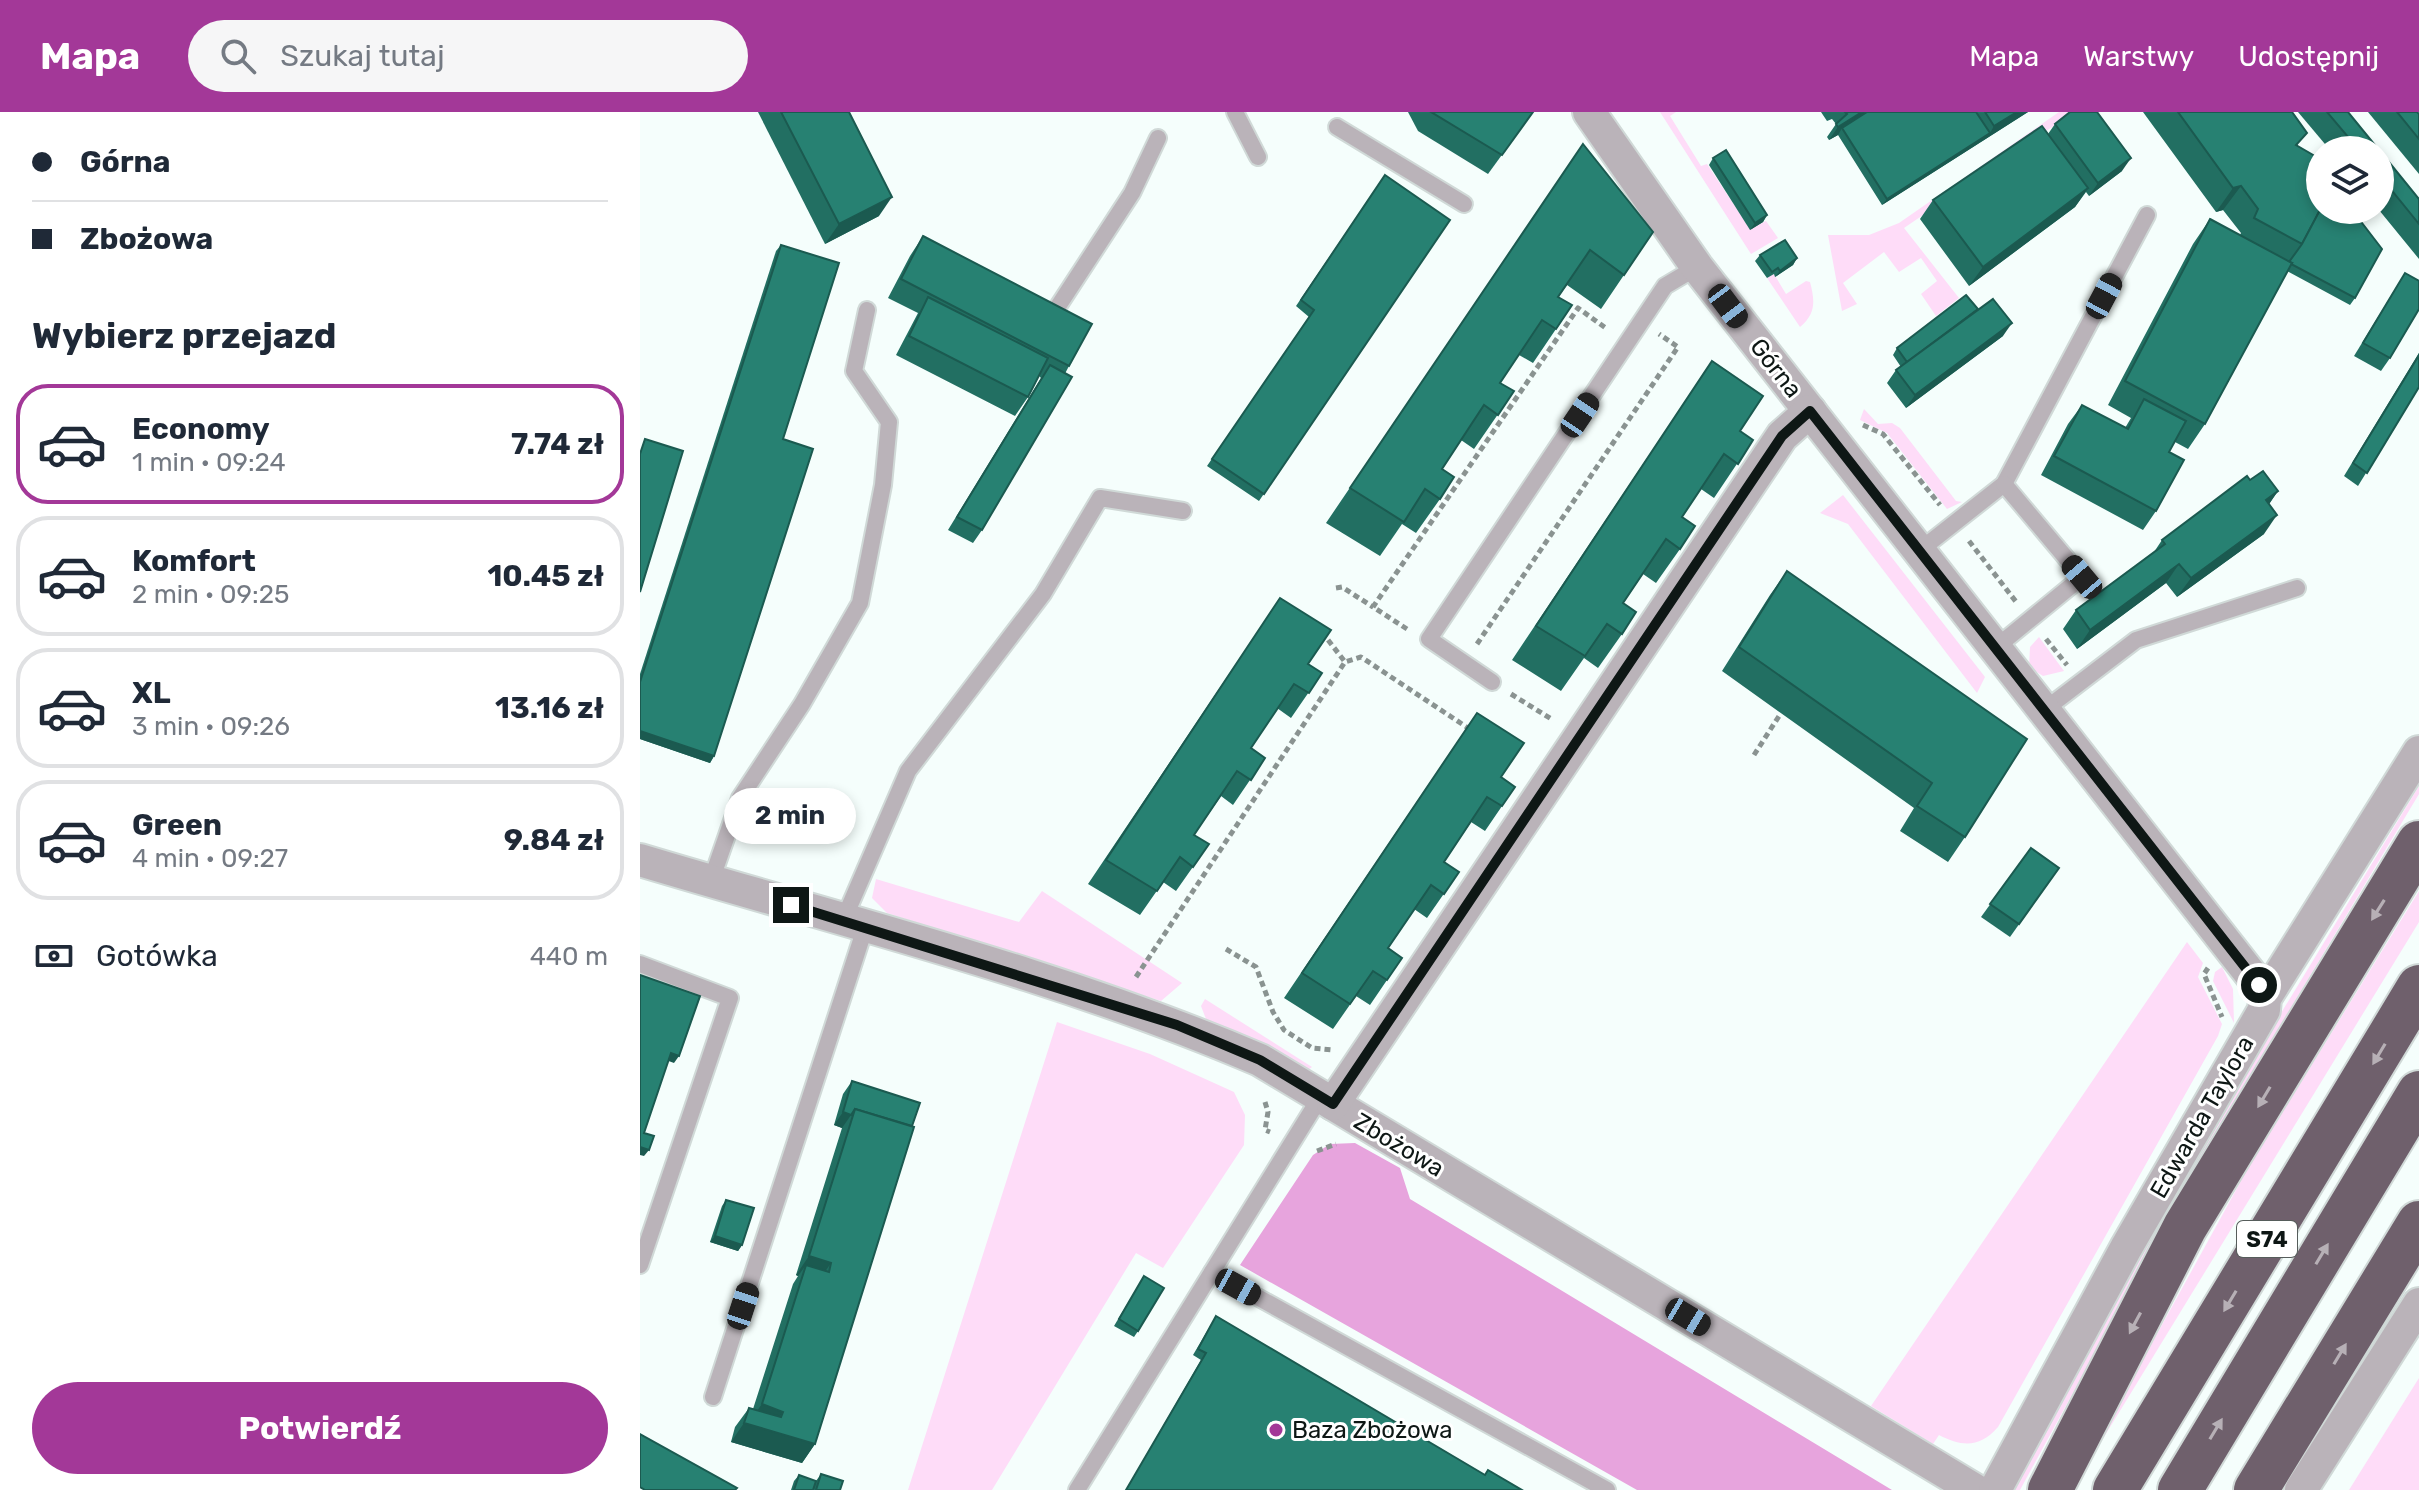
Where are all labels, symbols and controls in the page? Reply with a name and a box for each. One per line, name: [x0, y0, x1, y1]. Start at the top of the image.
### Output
search box: [188, 20, 748, 92]
text: Mapa: [40, 33, 140, 79]
icon: search: [216, 34, 260, 78]
text: Szukaj tutaj: [280, 38, 445, 74]
text: Mapa: [1969, 40, 2039, 73]
text: Warstwy: [2083, 40, 2194, 73]
text: Udostępnij: [2238, 40, 2379, 73]
map controls: [2306, 136, 2394, 224]
button: layers: [2306, 136, 2394, 224]
text: Górna: [80, 144, 171, 180]
text: Zbożowa: [80, 221, 213, 257]
car: [2082, 269, 2126, 323]
car: [1704, 280, 1752, 332]
text: Wybierz przejazd: [32, 314, 337, 357]
street label: Górna: [1744, 333, 1808, 403]
car: [1557, 388, 1603, 442]
icon: car: [36, 408, 108, 480]
text: Economy: [132, 411, 270, 447]
text: 7.74 zł: [511, 426, 604, 462]
text: 1 min · 09:24: [132, 447, 286, 478]
icon: car: [36, 540, 108, 612]
text: Komfort: [132, 543, 256, 579]
car: [2057, 551, 2107, 603]
text: 10.45 zł: [487, 558, 604, 594]
text: 2 min · 09:25: [132, 579, 289, 610]
icon: car: [36, 672, 108, 744]
text: XL: [132, 675, 171, 711]
text: 13.16 zł: [495, 690, 604, 726]
text: 3 min · 09:26: [132, 711, 290, 742]
callout: 2 min: [725, 789, 857, 845]
text: 2 min: [755, 800, 825, 831]
icon: car: [36, 804, 108, 876]
text: Green: [132, 807, 222, 843]
text: 9.84 zł: [504, 822, 604, 858]
text: 4 min · 09:27: [132, 843, 288, 874]
route end: [773, 887, 809, 923]
one-way arrow: [2371, 899, 2386, 920]
icon: cash: [32, 934, 76, 978]
text: Gotówka: [96, 938, 218, 974]
text: 440 m: [530, 941, 608, 972]
route start: [2241, 967, 2277, 1003]
street label: Edwarda Taylora: [2144, 1031, 2260, 1203]
one-way arrow: [2372, 1043, 2386, 1065]
one-way arrow: [2257, 1086, 2271, 1108]
street label: Zbożowa: [1349, 1107, 1449, 1183]
road number: S74: [2237, 1221, 2297, 1257]
one-way arrow: [2315, 1243, 2329, 1265]
car: [1211, 1265, 1265, 1309]
car: [724, 1279, 762, 1333]
one-way arrow: [2223, 1290, 2237, 1312]
car: [1661, 1294, 1715, 1340]
one-way arrow: [2128, 1311, 2142, 1334]
one-way arrow: [2332, 1343, 2346, 1365]
button: Potwierdź: [32, 1382, 608, 1474]
place label: Baza Zbożowa: [1292, 1416, 1453, 1444]
one-way arrow: [2209, 1418, 2223, 1440]
marker: Baza Zbożowa: [1267, 1421, 1285, 1439]

